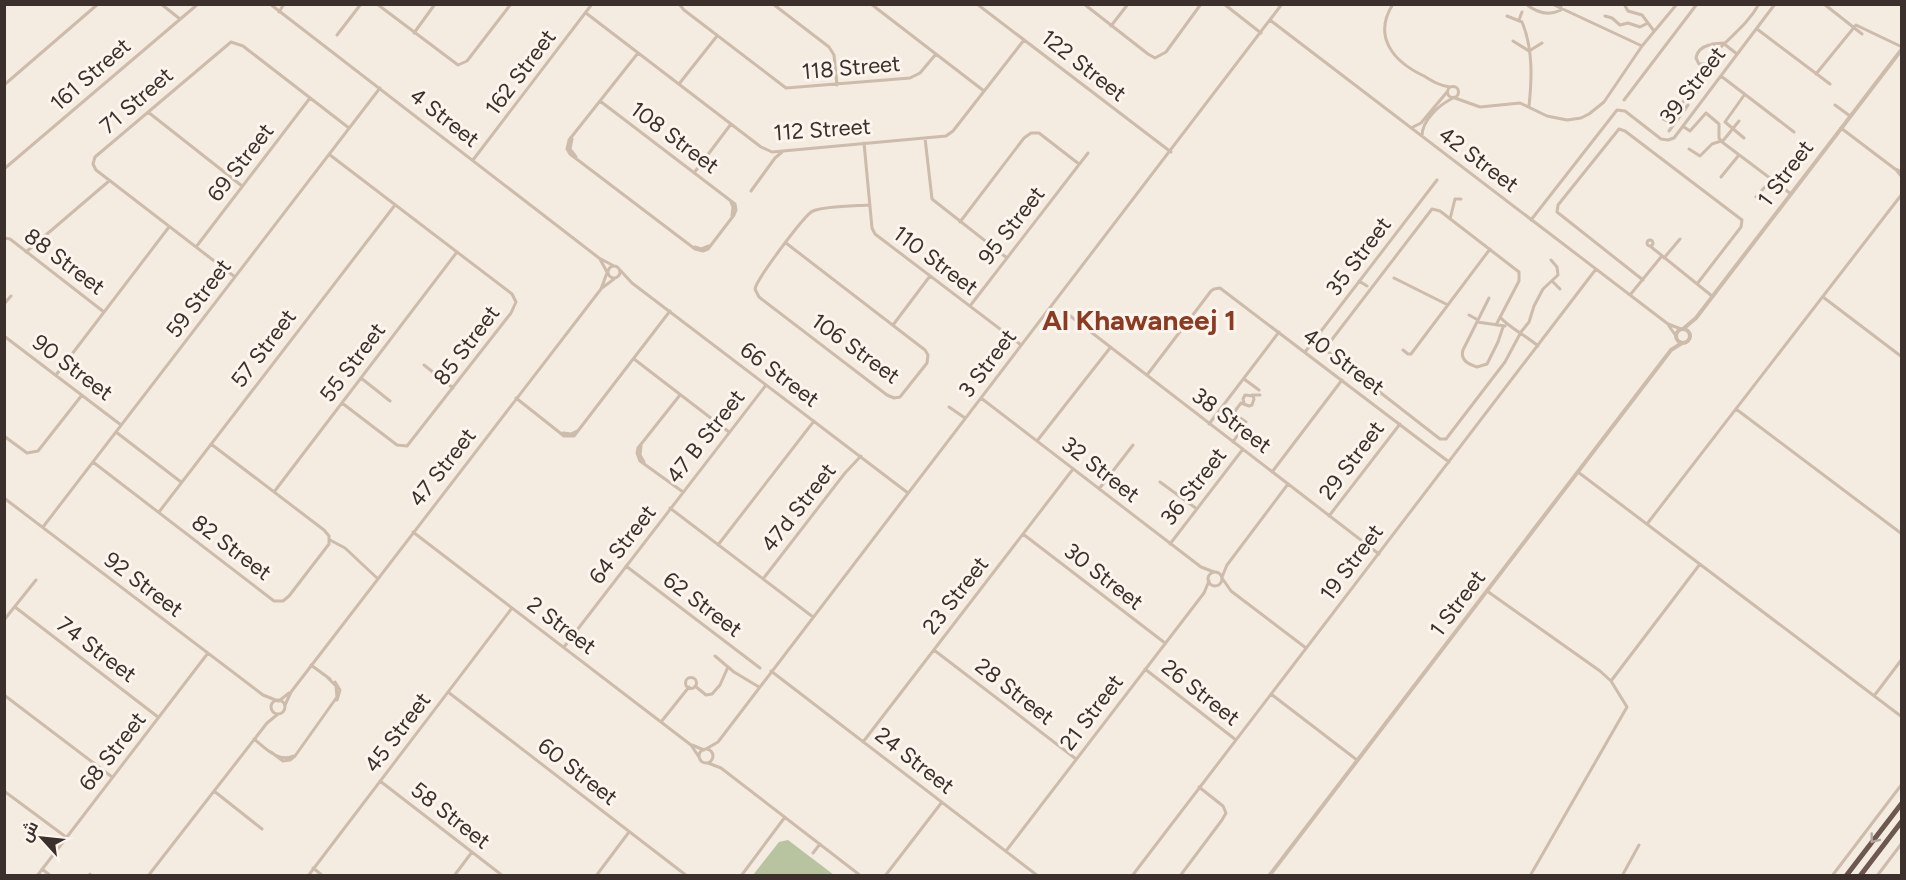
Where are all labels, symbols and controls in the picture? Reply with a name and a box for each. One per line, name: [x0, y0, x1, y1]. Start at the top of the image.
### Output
street label: 162 Street: [479, 24, 562, 121]
street label: 122 Street: [1036, 24, 1132, 107]
street label: 161 Street: [45, 32, 136, 117]
street label: 39 Street: [1654, 41, 1731, 130]
street label: 118 Street: [801, 50, 901, 85]
street label: 71 Street: [94, 61, 178, 139]
street label: 4 Street: [405, 82, 485, 153]
street label: 108 Street: [625, 95, 724, 179]
street label: 112 Street: [772, 113, 872, 146]
street label: 69 Street: [201, 118, 279, 207]
street label: 42 Street: [1433, 121, 1524, 198]
street label: 1 Street: [1752, 135, 1819, 212]
street label: 95 Street: [972, 181, 1050, 270]
street label: 35 Street: [1320, 212, 1397, 301]
street label: 110 Street: [888, 220, 983, 301]
street label: 88 Street: [19, 222, 110, 300]
street label: 59 Street: [160, 253, 237, 343]
street label: 85 Street: [428, 300, 505, 391]
district label: Al Khawaneej 1: [1042, 303, 1236, 337]
street label: 57 Street: [225, 304, 302, 393]
street label: 106 Street: [806, 307, 905, 390]
street label: 55 Street: [314, 317, 391, 407]
street label: 40 Street: [1298, 322, 1390, 401]
street label: 3 Street: [953, 324, 1022, 403]
street label: 90 Street: [27, 328, 118, 406]
street label: 66 Street: [735, 336, 825, 413]
street label: 38 Street: [1187, 382, 1277, 459]
street label: 47 B Street: [660, 384, 750, 489]
street label: 29 Street: [1313, 416, 1390, 505]
street label: 47 Street: [403, 423, 482, 512]
street label: 32 Street: [1056, 431, 1145, 508]
street label: 36 Street: [1155, 442, 1232, 531]
street label: 47d Street: [755, 457, 841, 557]
street label: 64 Street: [583, 499, 662, 589]
street label: 82 Street: [187, 509, 277, 586]
street label: 19 Street: [1314, 519, 1389, 606]
street label: 30 Street: [1059, 537, 1149, 616]
street label: 92 Street: [99, 546, 188, 623]
street label: 23 Street: [917, 551, 994, 640]
street label: 1 Street: [1424, 565, 1491, 642]
street label: 62 Street: [658, 566, 747, 643]
street label: 2 Street: [522, 591, 602, 660]
street label: 74 Street: [52, 611, 142, 688]
street label: 28 Street: [970, 652, 1060, 731]
street label: 26 Street: [1156, 653, 1245, 731]
street label: 21 Street: [1054, 669, 1129, 756]
street label: 45 Street: [359, 687, 436, 778]
street label: 68 Street: [73, 706, 152, 796]
street label: 24 Street: [870, 721, 960, 800]
street label: 60 Street: [533, 732, 623, 811]
street label: 58 Street: [406, 776, 496, 855]
north arrow: [12, 808, 72, 868]
text: ش: [16, 818, 42, 845]
one-way arrow: [1870, 833, 1881, 844]

